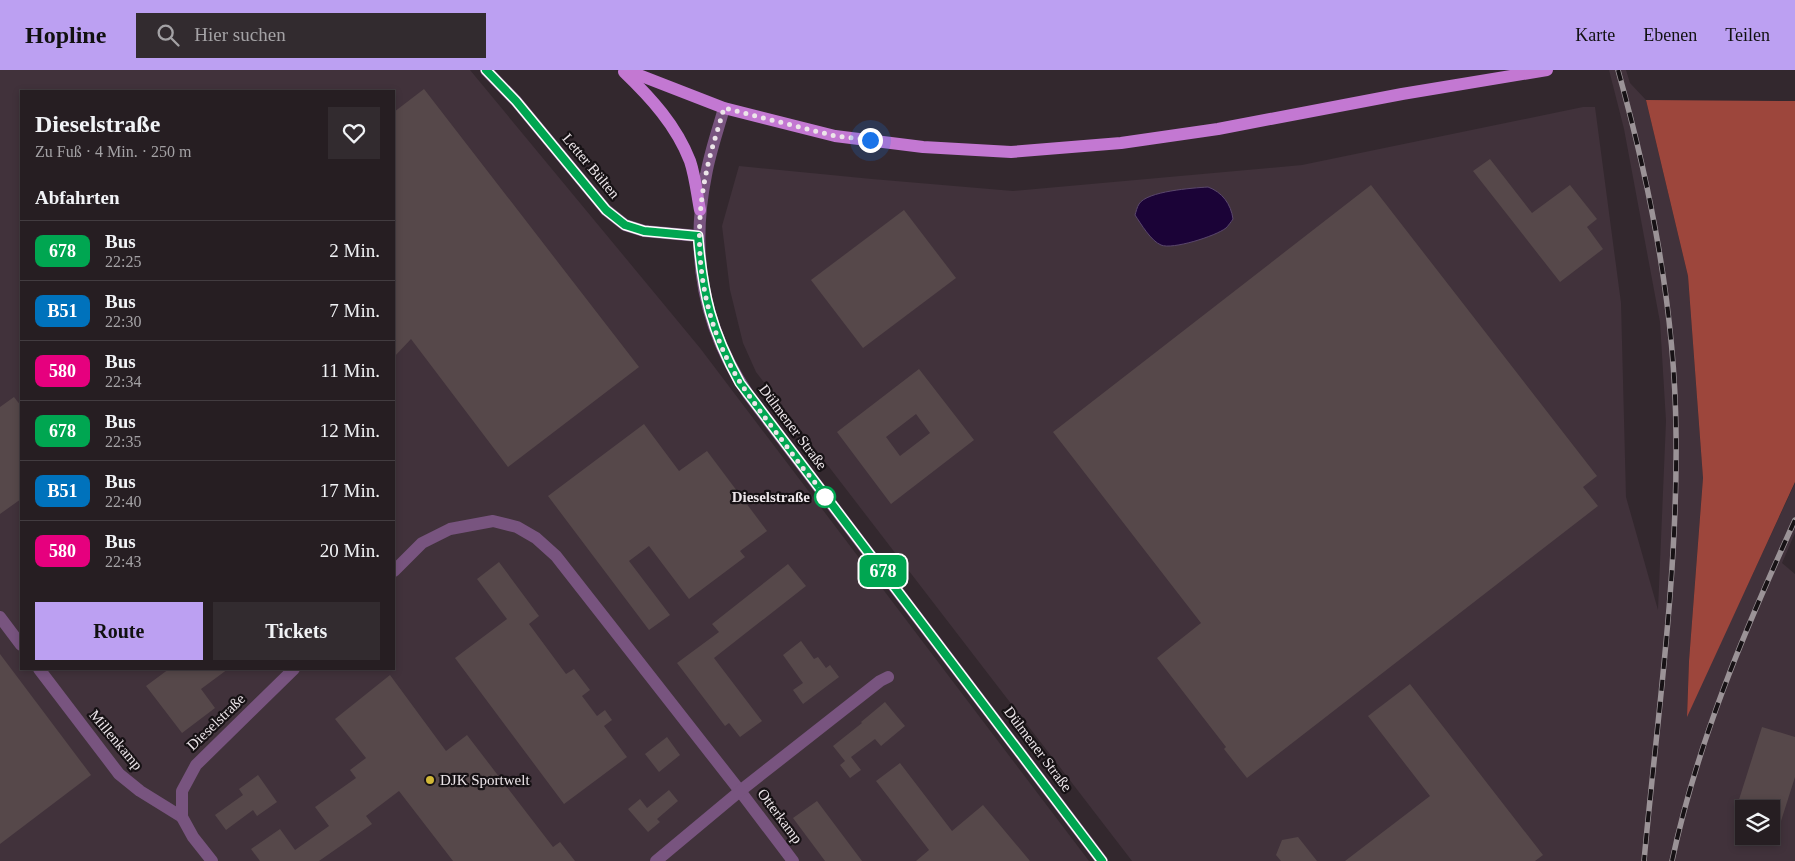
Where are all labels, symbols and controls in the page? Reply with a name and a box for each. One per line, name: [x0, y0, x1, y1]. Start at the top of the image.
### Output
search box: [136, 13, 486, 58]
icon: search: [154, 21, 182, 49]
text: Hopline: [25, 22, 106, 48]
text: Hier suchen: [194, 24, 286, 45]
text: Karte: [1575, 25, 1615, 45]
text: Ebenen: [1643, 25, 1697, 45]
text: Teilen: [1725, 25, 1770, 45]
button: heart: [328, 107, 380, 159]
text: Dieselstraße: [35, 111, 160, 137]
your location: [858, 128, 883, 153]
street label: Letter Bülten: [559, 130, 623, 202]
text: Zu Fuß · 4 Min. · 250 m: [35, 143, 191, 160]
text: Abfahrten: [35, 187, 119, 208]
text: Bus: [105, 231, 136, 252]
text: 2 Min.: [329, 240, 380, 261]
text: 678: [49, 241, 76, 261]
text: 22:25: [105, 253, 141, 270]
text: Bus: [105, 291, 136, 312]
text: 7 Min.: [329, 300, 380, 321]
text: B51: [47, 301, 78, 321]
text: 22:30: [105, 313, 141, 330]
text: Bus: [105, 351, 136, 372]
text: 11 Min.: [321, 360, 380, 381]
text: 580: [49, 361, 76, 381]
text: 22:34: [105, 373, 141, 390]
street label: Dülmener Straße: [756, 381, 830, 473]
text: Bus: [105, 411, 136, 432]
text: 12 Min.: [320, 420, 380, 441]
text: 678: [49, 421, 76, 441]
text: 22:35: [105, 433, 141, 450]
text: Bus: [105, 471, 136, 492]
text: 17 Min.: [320, 480, 380, 501]
text: B51: [47, 481, 78, 501]
marker: Dieselstraße: [814, 486, 836, 508]
place label: Dieselstraße: [732, 489, 810, 505]
text: 22:40: [105, 493, 141, 510]
text: Bus: [105, 531, 136, 552]
text: 20 Min.: [320, 540, 380, 561]
text: 580: [49, 541, 76, 561]
text: 22:43: [105, 553, 141, 570]
line badge: 678: [854, 555, 912, 587]
text: 678: [870, 561, 897, 581]
button: Route: [35, 602, 203, 660]
button: Tickets: [213, 602, 380, 660]
street label: Dieselstraße: [184, 690, 248, 754]
street label: Dülmener Straße: [1001, 703, 1075, 795]
street label: Millenkamp: [86, 707, 146, 773]
place label: DJK Sportwelt: [440, 772, 530, 788]
marker: DJK Sportwelt: [424, 774, 436, 786]
street label: Otterkamp: [754, 786, 806, 846]
map controls: [1735, 800, 1780, 845]
button: layers: [1735, 800, 1780, 845]

